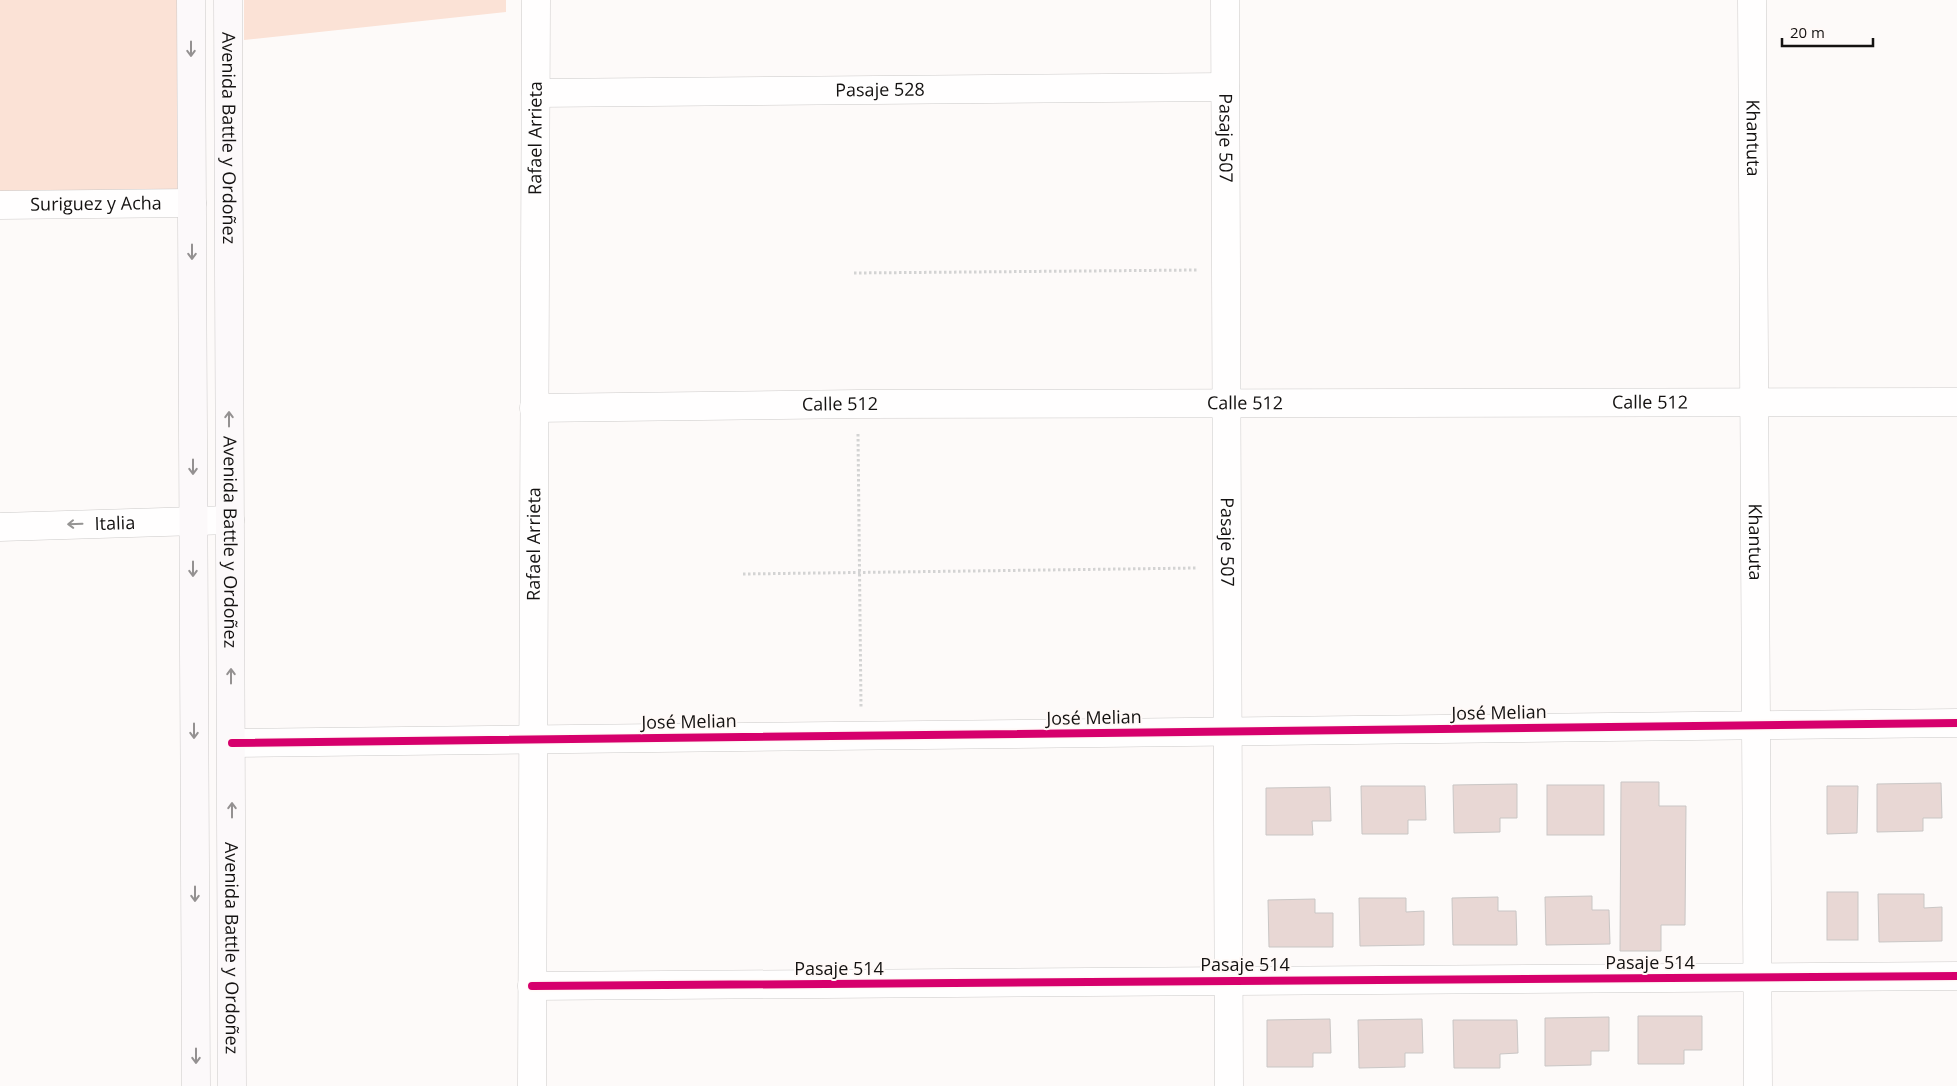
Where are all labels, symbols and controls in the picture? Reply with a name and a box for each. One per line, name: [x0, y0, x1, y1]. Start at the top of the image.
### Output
scale bar: [1782, 15, 1873, 47]
text: 20 m: [1790, 22, 1825, 42]
street label: Avenida Battle y Ordoñez: [217, 32, 242, 244]
one-way arrow: [186, 40, 196, 56]
street label: Pasaje 528: [835, 77, 925, 101]
street label: Rafael Arrieta: [522, 81, 547, 195]
street label: Pasaje 507: [1214, 93, 1239, 183]
street label: Khantuta: [1742, 99, 1766, 177]
street label: Suriguez y Acha: [30, 190, 162, 216]
one-way arrow: [187, 244, 197, 260]
street label: Calle 512: [1612, 389, 1688, 414]
street label: Calle 512: [1207, 390, 1283, 414]
street label: Calle 512: [802, 391, 878, 416]
one-way arrow: [224, 411, 234, 428]
street label: Avenida Battle y Ordoñez: [219, 436, 243, 648]
one-way arrow: [188, 458, 198, 475]
street label: Rafael Arrieta: [521, 487, 545, 601]
street label: Pasaje 507: [1216, 497, 1240, 587]
street label: Khantuta: [1744, 503, 1768, 581]
street label: Italia: [94, 510, 136, 535]
one-way arrow: [67, 520, 83, 529]
one-way arrow: [188, 560, 198, 576]
one-way arrow: [226, 669, 236, 685]
street label: José Melian: [1449, 699, 1547, 725]
street label: José Melian: [1044, 704, 1142, 730]
street label: José Melian: [639, 708, 737, 734]
one-way arrow: [189, 722, 199, 739]
one-way arrow: [227, 802, 237, 818]
street label: Avenida Battle y Ordoñez: [220, 842, 245, 1054]
one-way arrow: [190, 885, 200, 901]
street label: Pasaje 514: [1605, 950, 1695, 974]
street label: Pasaje 514: [1200, 952, 1290, 976]
street label: Pasaje 514: [794, 956, 884, 980]
one-way arrow: [191, 1048, 201, 1064]

